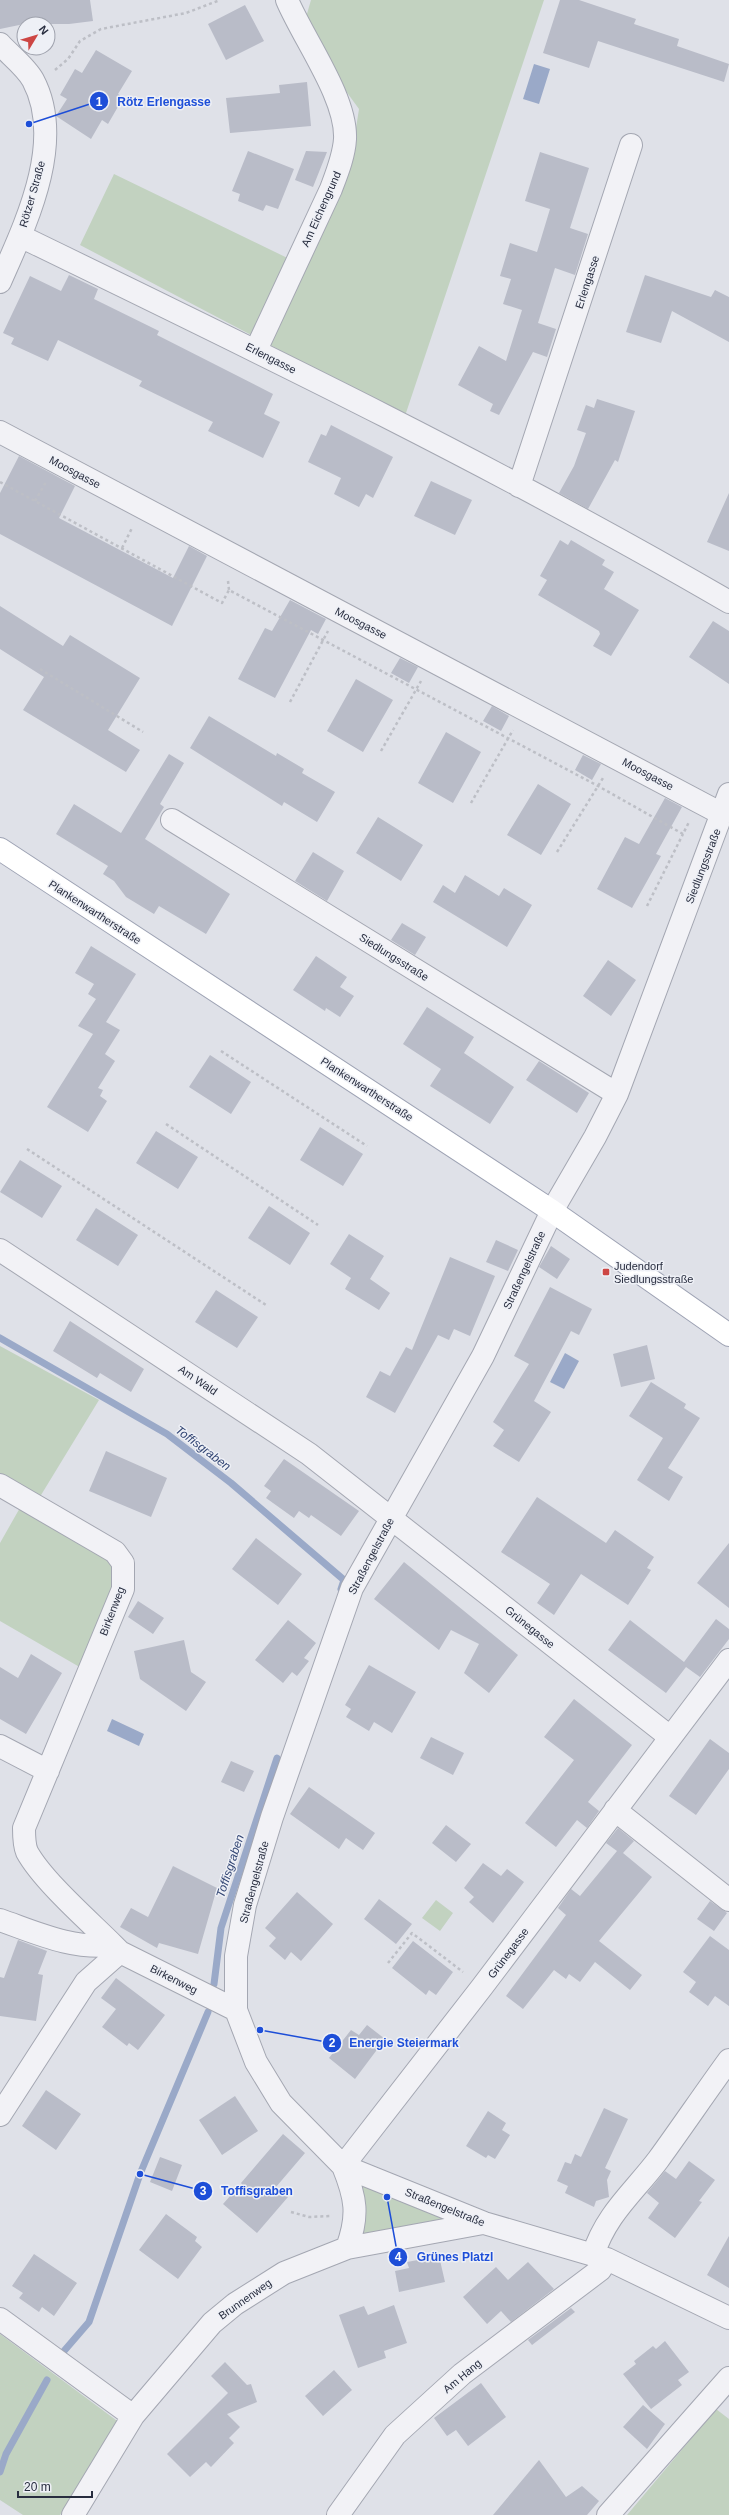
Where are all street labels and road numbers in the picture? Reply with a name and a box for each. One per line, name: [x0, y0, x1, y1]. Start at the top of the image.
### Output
street label: Rötzer Straße: [17, 159, 47, 229]
street label: Am Eichengrund: [299, 169, 343, 249]
street label: Erlengasse: [573, 254, 601, 310]
street label: Erlengasse: [244, 340, 298, 376]
street label: Moosgasse: [47, 453, 103, 491]
street label: Moosgasse: [333, 605, 389, 641]
street label: Moosgasse: [620, 755, 676, 793]
street label: Siedlungsstraße: [683, 827, 723, 905]
street label: Plankenwartherstraße: [47, 878, 143, 946]
street label: Siedlungsstraße: [357, 931, 431, 983]
street label: Plankenwartherstraße: [319, 1055, 415, 1123]
street label: Straßengelstraße: [501, 1229, 547, 1311]
street label: Am Wald: [176, 1363, 220, 1397]
street label: Straßengelstraße: [346, 1516, 396, 1596]
street label: Birkenweg: [97, 1585, 127, 1637]
street label: Grünegasse: [503, 1603, 557, 1651]
street label: Straßengelstraße: [237, 1839, 271, 1925]
street label: Grünegasse: [485, 1925, 531, 1981]
street label: Birkenweg: [148, 1962, 200, 1996]
street label: Straßengelstraße: [403, 2186, 487, 2228]
street label: Brunnenweg: [216, 2276, 274, 2322]
street label: Am Hang: [441, 2357, 483, 2395]

